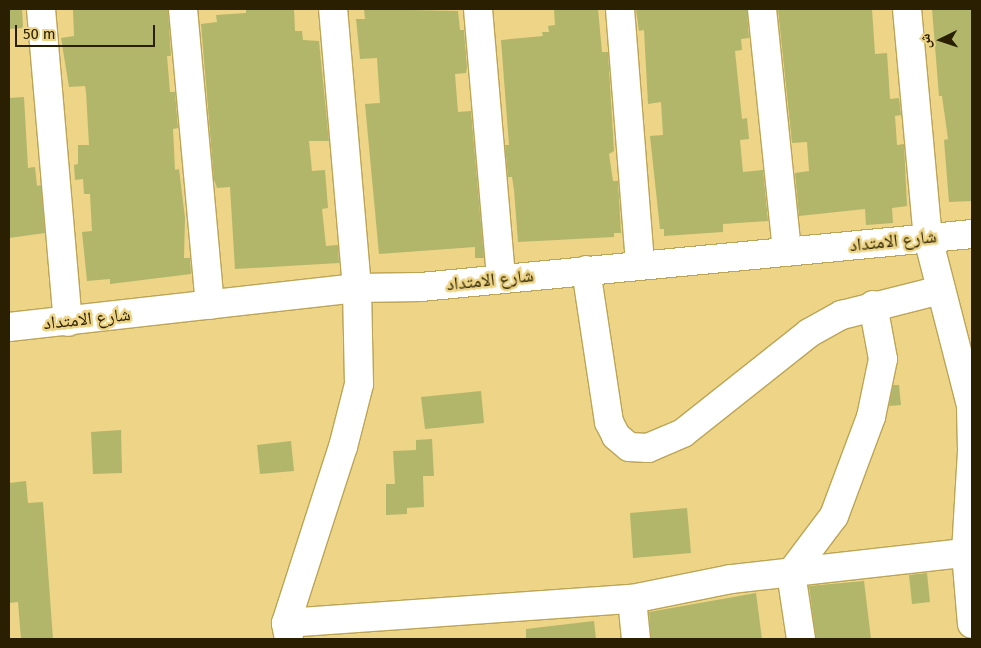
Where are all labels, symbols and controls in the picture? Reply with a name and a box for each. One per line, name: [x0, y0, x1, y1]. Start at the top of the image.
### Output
scale bar: [18, 15, 158, 47]
north arrow: [916, 15, 966, 65]
text: 50 m: [23, 25, 56, 43]
text: ش: [917, 33, 935, 49]
street label: شارع الامتداد: [848, 226, 938, 256]
street label: شارع الامتداد: [445, 265, 535, 295]
street label: شارع الامتداد: [42, 304, 132, 334]

